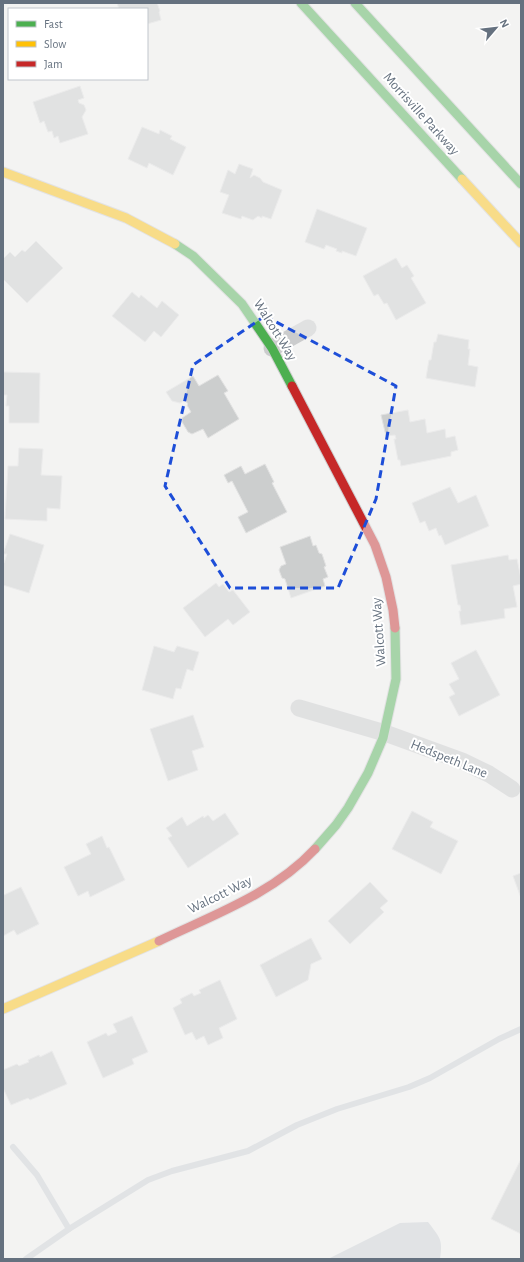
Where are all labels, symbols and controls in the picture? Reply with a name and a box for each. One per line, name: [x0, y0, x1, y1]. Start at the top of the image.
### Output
legend: [8, 8, 148, 80]
north arrow: [476, 8, 516, 48]
text: Fast: [44, 18, 63, 30]
text: N: [498, 18, 511, 30]
text: Slow: [44, 38, 66, 50]
text: Jam: [44, 58, 63, 70]
street label: Morrisville Parkway: [380, 70, 462, 158]
street label: Walcott Way: [251, 297, 299, 363]
street label: Walcott Way: [370, 597, 388, 667]
street label: Hedspeth Lane: [409, 737, 489, 781]
street label: Walcott Way: [186, 874, 254, 916]

